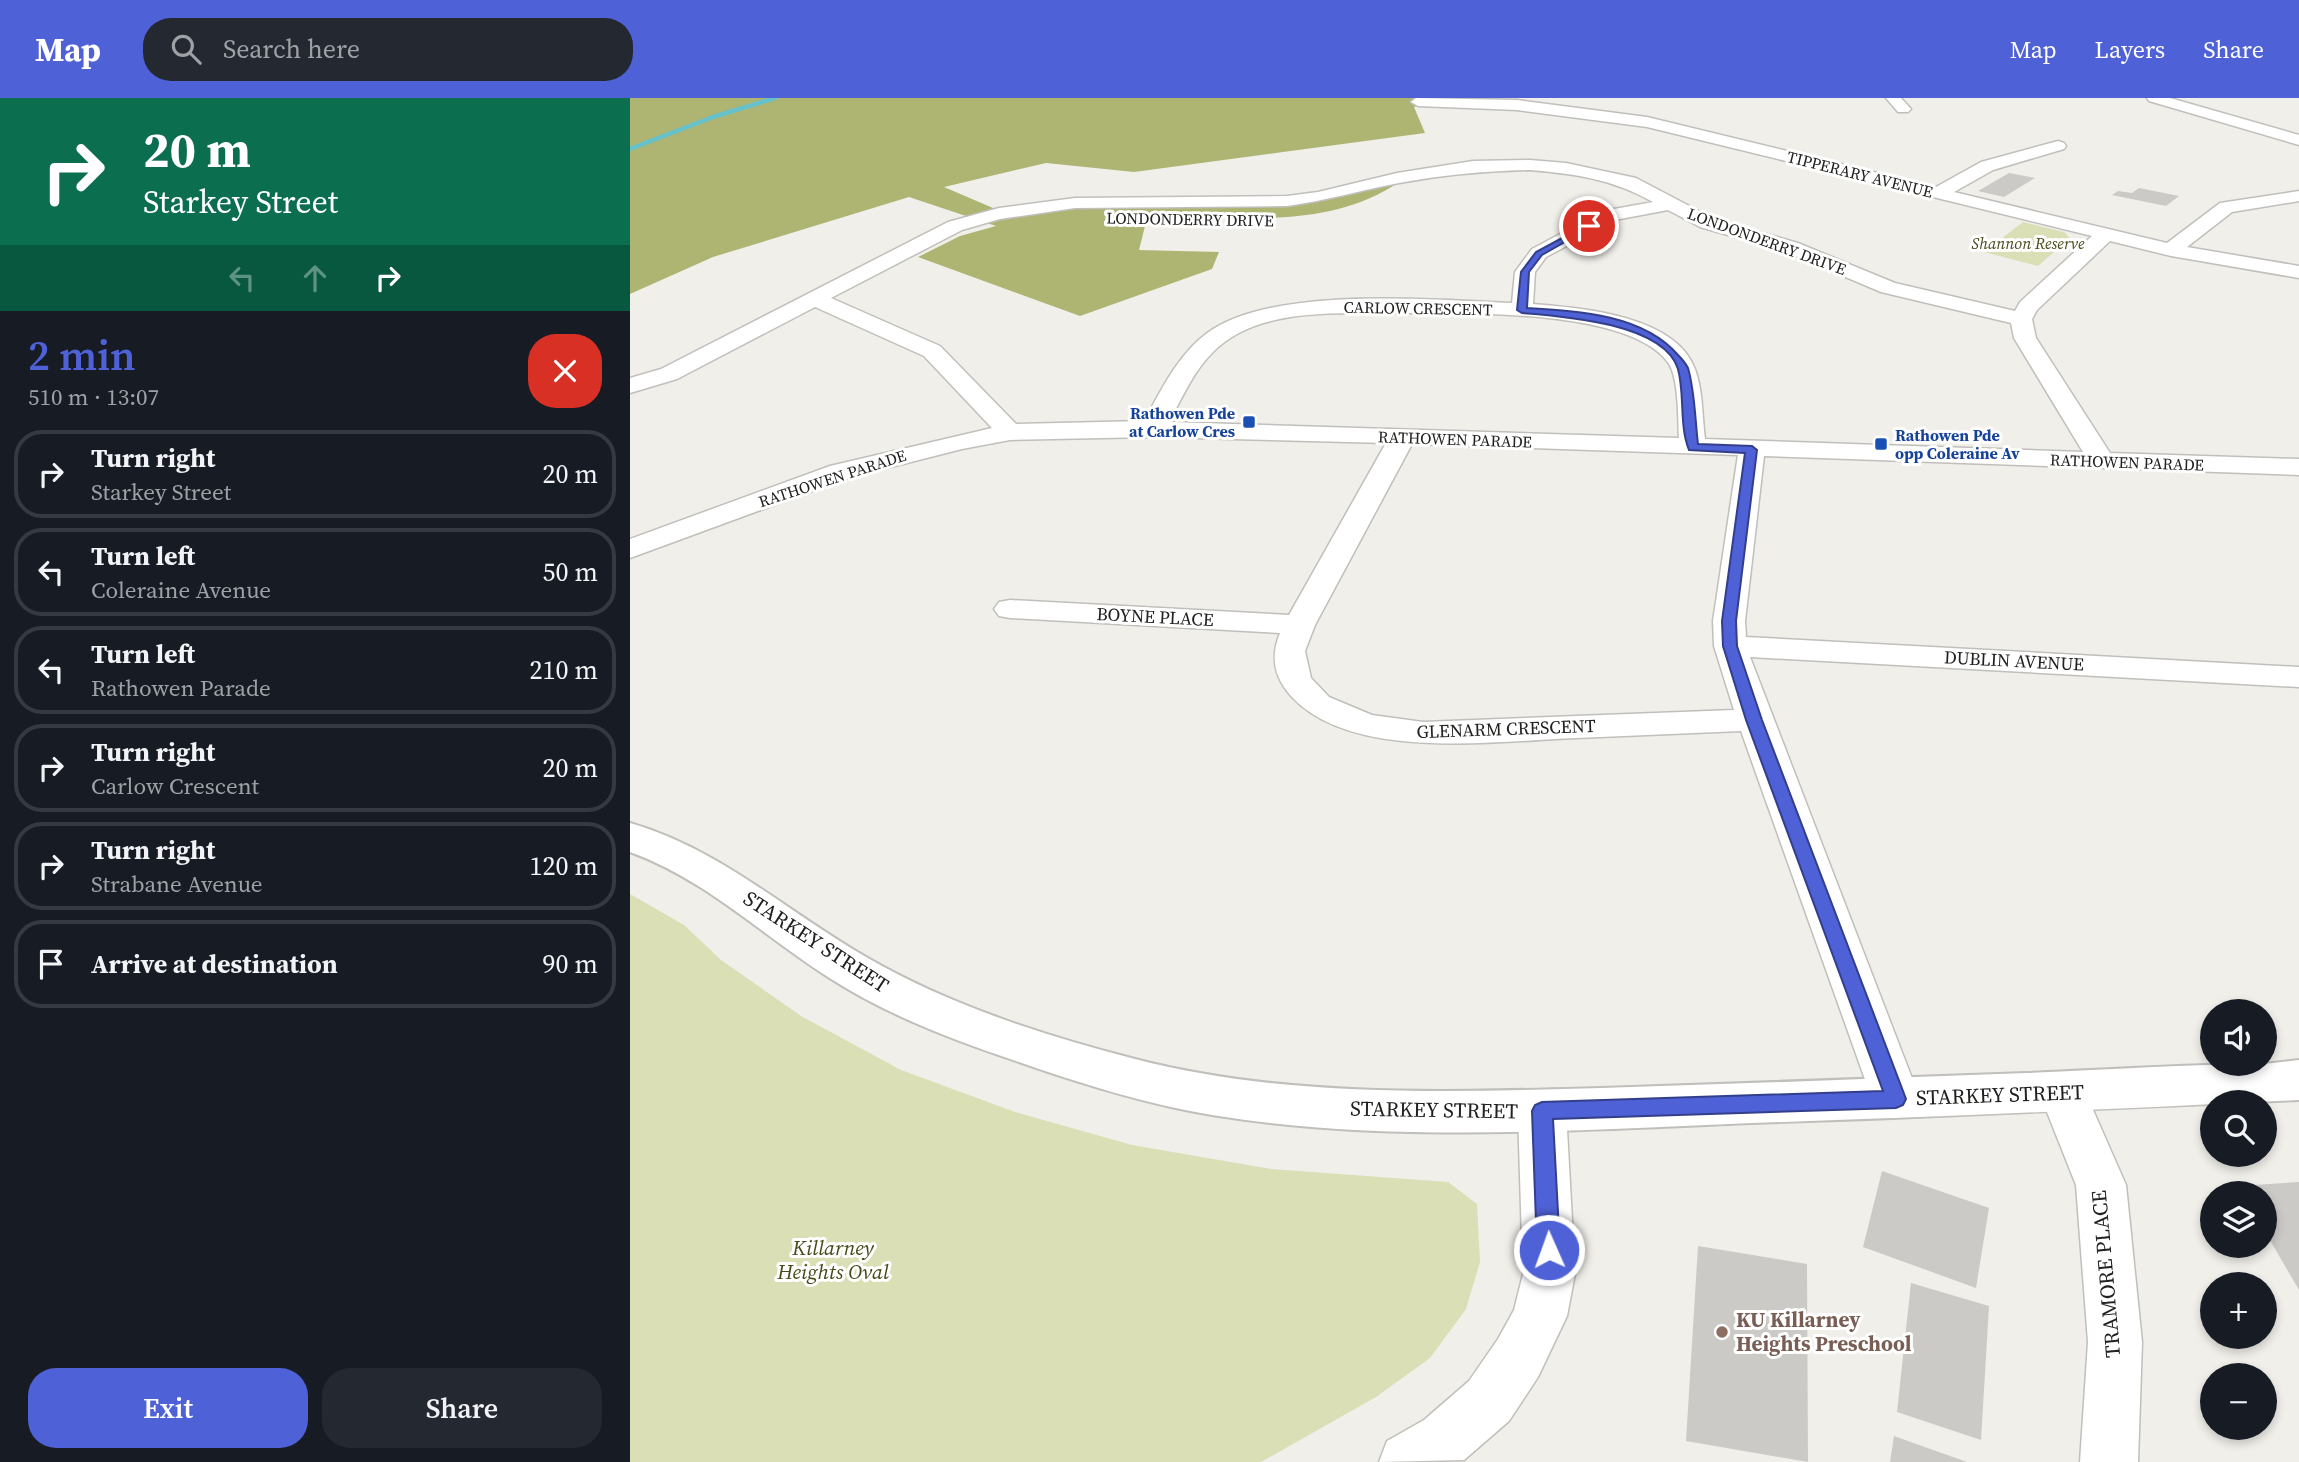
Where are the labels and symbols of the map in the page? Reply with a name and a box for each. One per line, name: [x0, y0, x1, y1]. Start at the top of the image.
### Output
street label: TIPPERARY AVENUE: [1785, 145, 1936, 203]
pin: [1559, 196, 1619, 256]
street label: LONDONDERRY DRIVE: [1685, 202, 1850, 280]
street label: LONDONDERRY DRIVE: [1106, 207, 1274, 231]
park label: Shannon Reserve: [1972, 232, 2085, 254]
street label: CARLOW CRESCENT: [1343, 296, 1493, 320]
place label: Rathowen Pde at Carlow Cres: [1129, 402, 1235, 442]
marker: Rathowen Pde at Carlow Cres: [1241, 414, 1257, 430]
place label: Rathowen Pde opp Coleraine Av: [1895, 424, 2020, 464]
street label: RATHOWEN PARADE: [1378, 425, 1533, 453]
marker: Rathowen Pde opp Coleraine Av: [1873, 436, 1889, 452]
street label: RATHOWEN PARADE: [755, 444, 909, 512]
street label: RATHOWEN PARADE: [2050, 448, 2205, 476]
street label: BOYNE PLACE: [1096, 601, 1214, 632]
street label: DUBLIN AVENUE: [1943, 644, 2085, 677]
street label: GLENARM CRESCENT: [1416, 713, 1596, 744]
street label: STARKEY STREET: [738, 884, 895, 1000]
street label: STARKEY STREET: [1916, 1077, 2085, 1112]
street label: STARKEY STREET: [1350, 1094, 1519, 1125]
street label: TRAMORE PLACE: [2084, 1189, 2127, 1359]
position arrow: [1512, 1213, 1586, 1287]
park label: Killarney Heights Oval: [776, 1233, 889, 1286]
place label: KU Killarney Heights Preschool: [1736, 1305, 1912, 1358]
marker: KU Killarney Heights Preschool: [1714, 1324, 1730, 1340]

